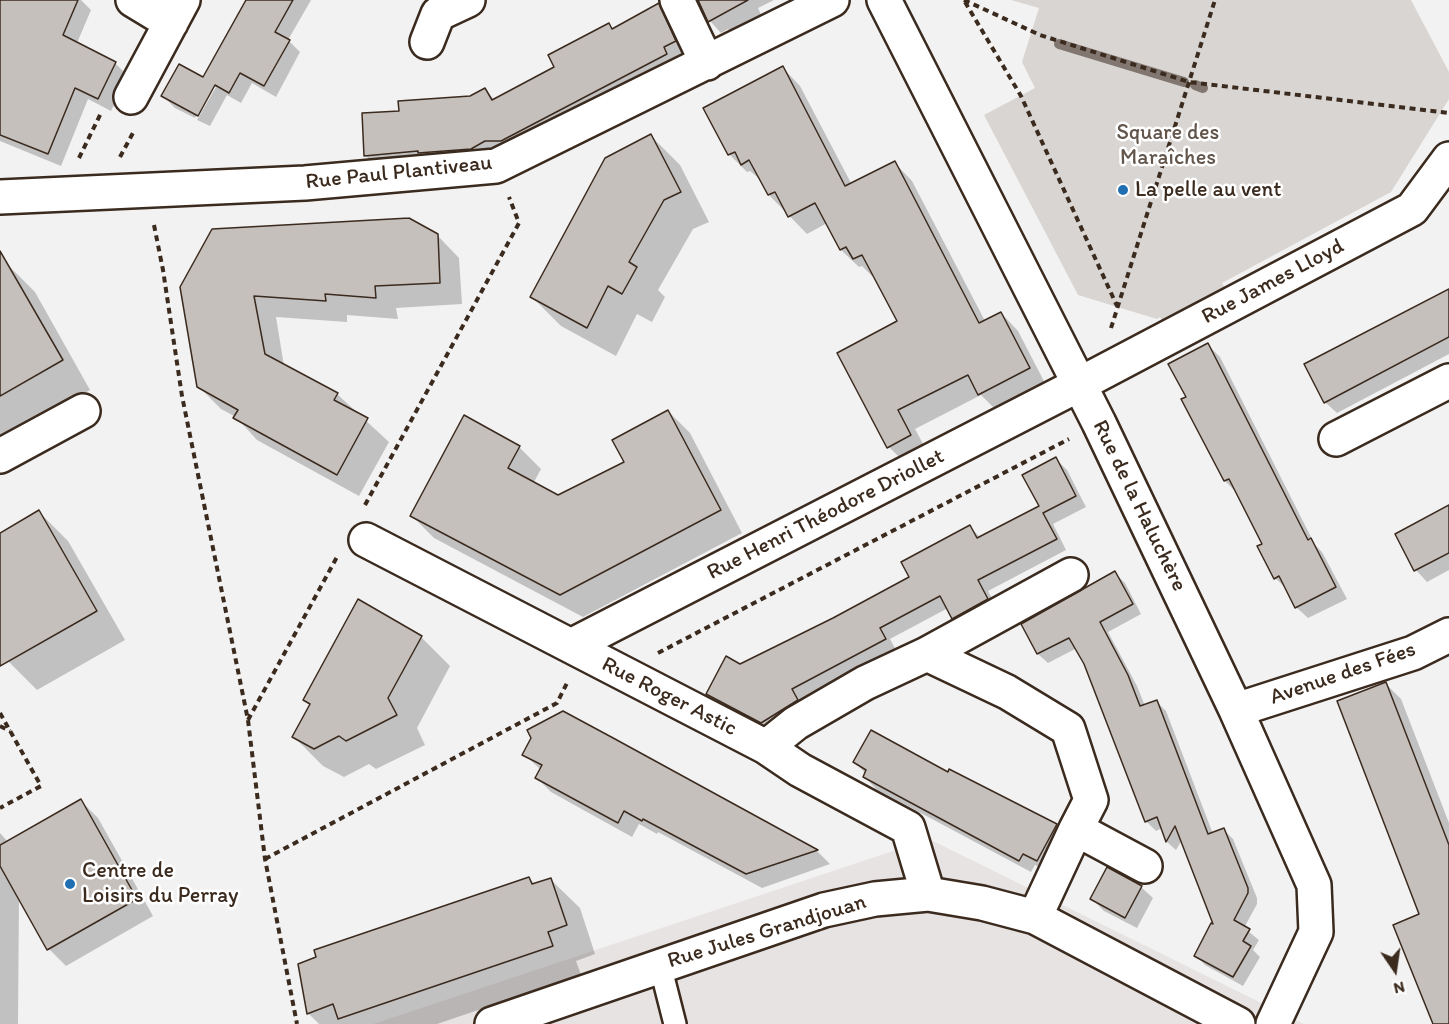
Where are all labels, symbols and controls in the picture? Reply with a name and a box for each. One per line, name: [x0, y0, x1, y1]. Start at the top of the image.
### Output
park label: Square des Maraîches: [1117, 120, 1219, 172]
street label: Rue Paul Plantiveau: [304, 150, 494, 196]
place label: La pelle au vent: [1135, 177, 1282, 203]
marker: La pelle au vent: [1116, 183, 1130, 197]
street label: Rue James Lloyd: [1197, 233, 1349, 331]
street label: Rue de la Haluchère: [1086, 416, 1192, 596]
street label: Rue Henri Théodore Driollet: [703, 444, 949, 586]
street label: Avenue des Fées: [1267, 637, 1419, 711]
street label: Rue Roger Astic: [597, 652, 741, 742]
place label: Centre de Loisirs du Perray: [82, 858, 238, 909]
marker: Centre de Loisirs du Perray: [63, 877, 77, 891]
street label: Rue Jules Grandjouan: [665, 889, 869, 975]
north arrow: [1365, 940, 1425, 1000]
text: N: [1392, 978, 1407, 998]

